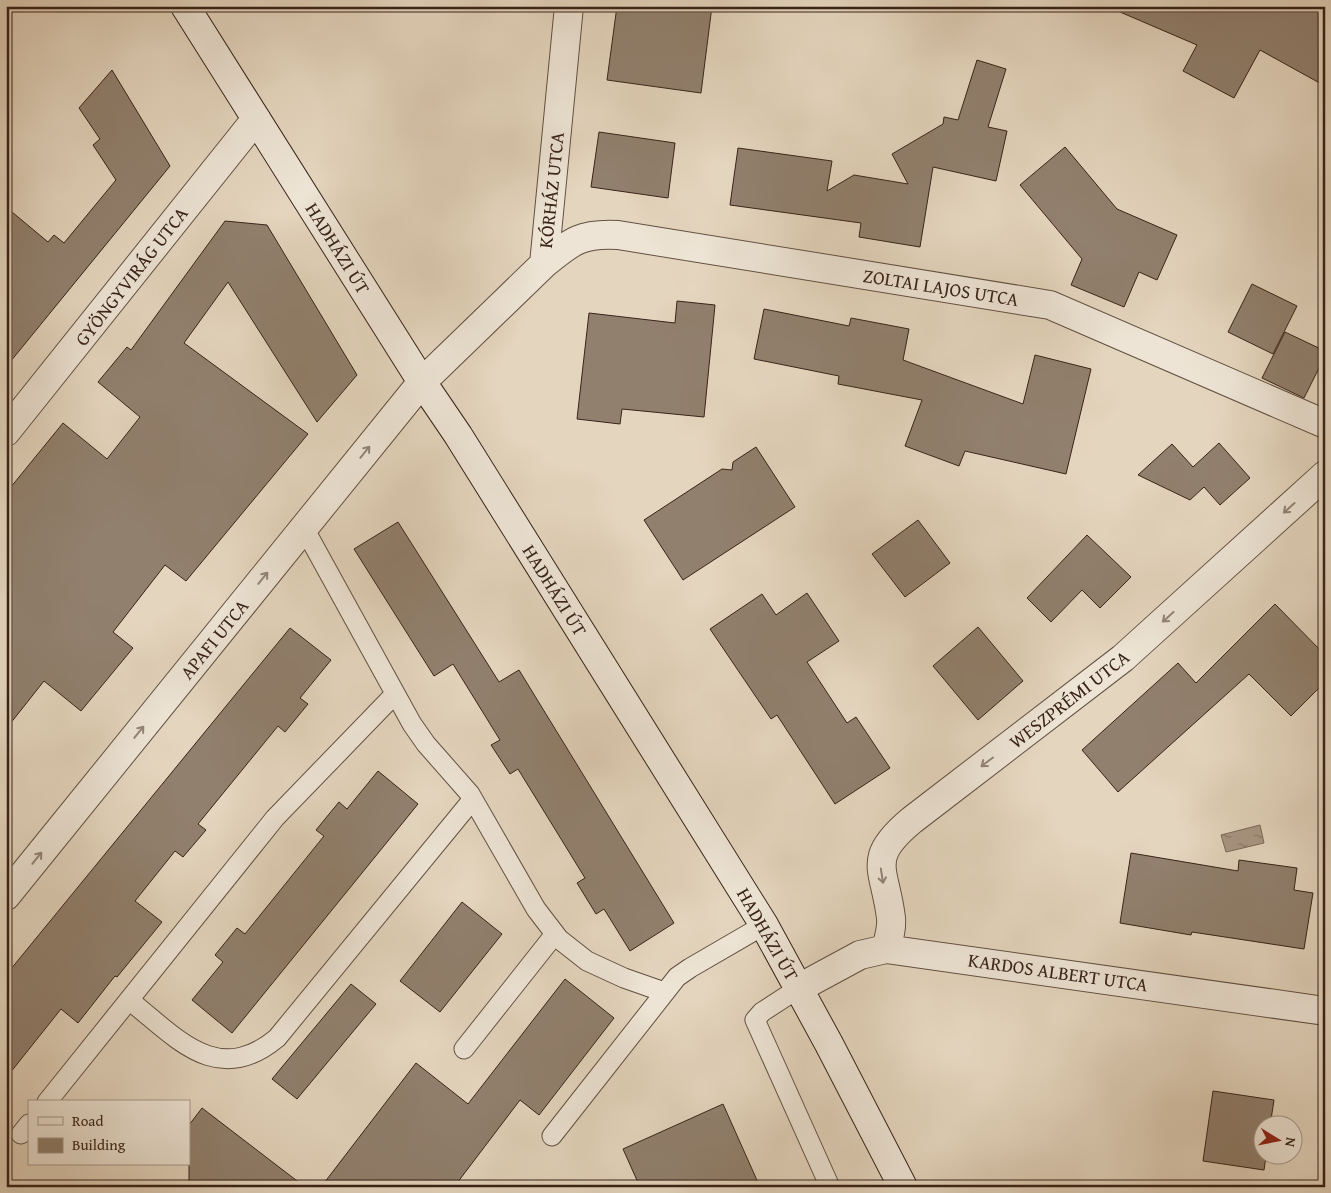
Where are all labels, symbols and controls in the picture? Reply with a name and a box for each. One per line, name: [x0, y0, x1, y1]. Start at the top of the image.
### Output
street label: KÓRHÁZ UTCA: [531, 130, 571, 249]
street label: HADHÁZI ÚT: [299, 197, 377, 299]
street label: GYÖNGYVIRÁG UTCA: [68, 200, 195, 352]
street label: ZOLTAI LAJOS UTCA: [861, 261, 1021, 313]
one-way arrow: [360, 446, 371, 459]
one-way arrow: [1282, 502, 1295, 514]
street label: HADHÁZI ÚT: [516, 539, 594, 641]
one-way arrow: [258, 572, 269, 585]
street label: APAFI UTCA: [173, 593, 255, 685]
one-way arrow: [1162, 611, 1175, 623]
street label: WESZPRÉMI UTCA: [1003, 643, 1136, 755]
one-way arrow: [134, 726, 145, 739]
one-way arrow: [981, 757, 994, 768]
one-way arrow: [31, 852, 42, 865]
one-way arrow: [878, 868, 888, 884]
street label: HADHÁZI ÚT: [730, 882, 806, 986]
street label: KARDOS ALBERT UTCA: [966, 946, 1150, 999]
legend: [28, 1100, 190, 1166]
text: Road: [72, 1110, 103, 1131]
north arrow: [1254, 1116, 1304, 1166]
text: Building: [72, 1134, 126, 1155]
text: N: [1280, 1136, 1301, 1149]

